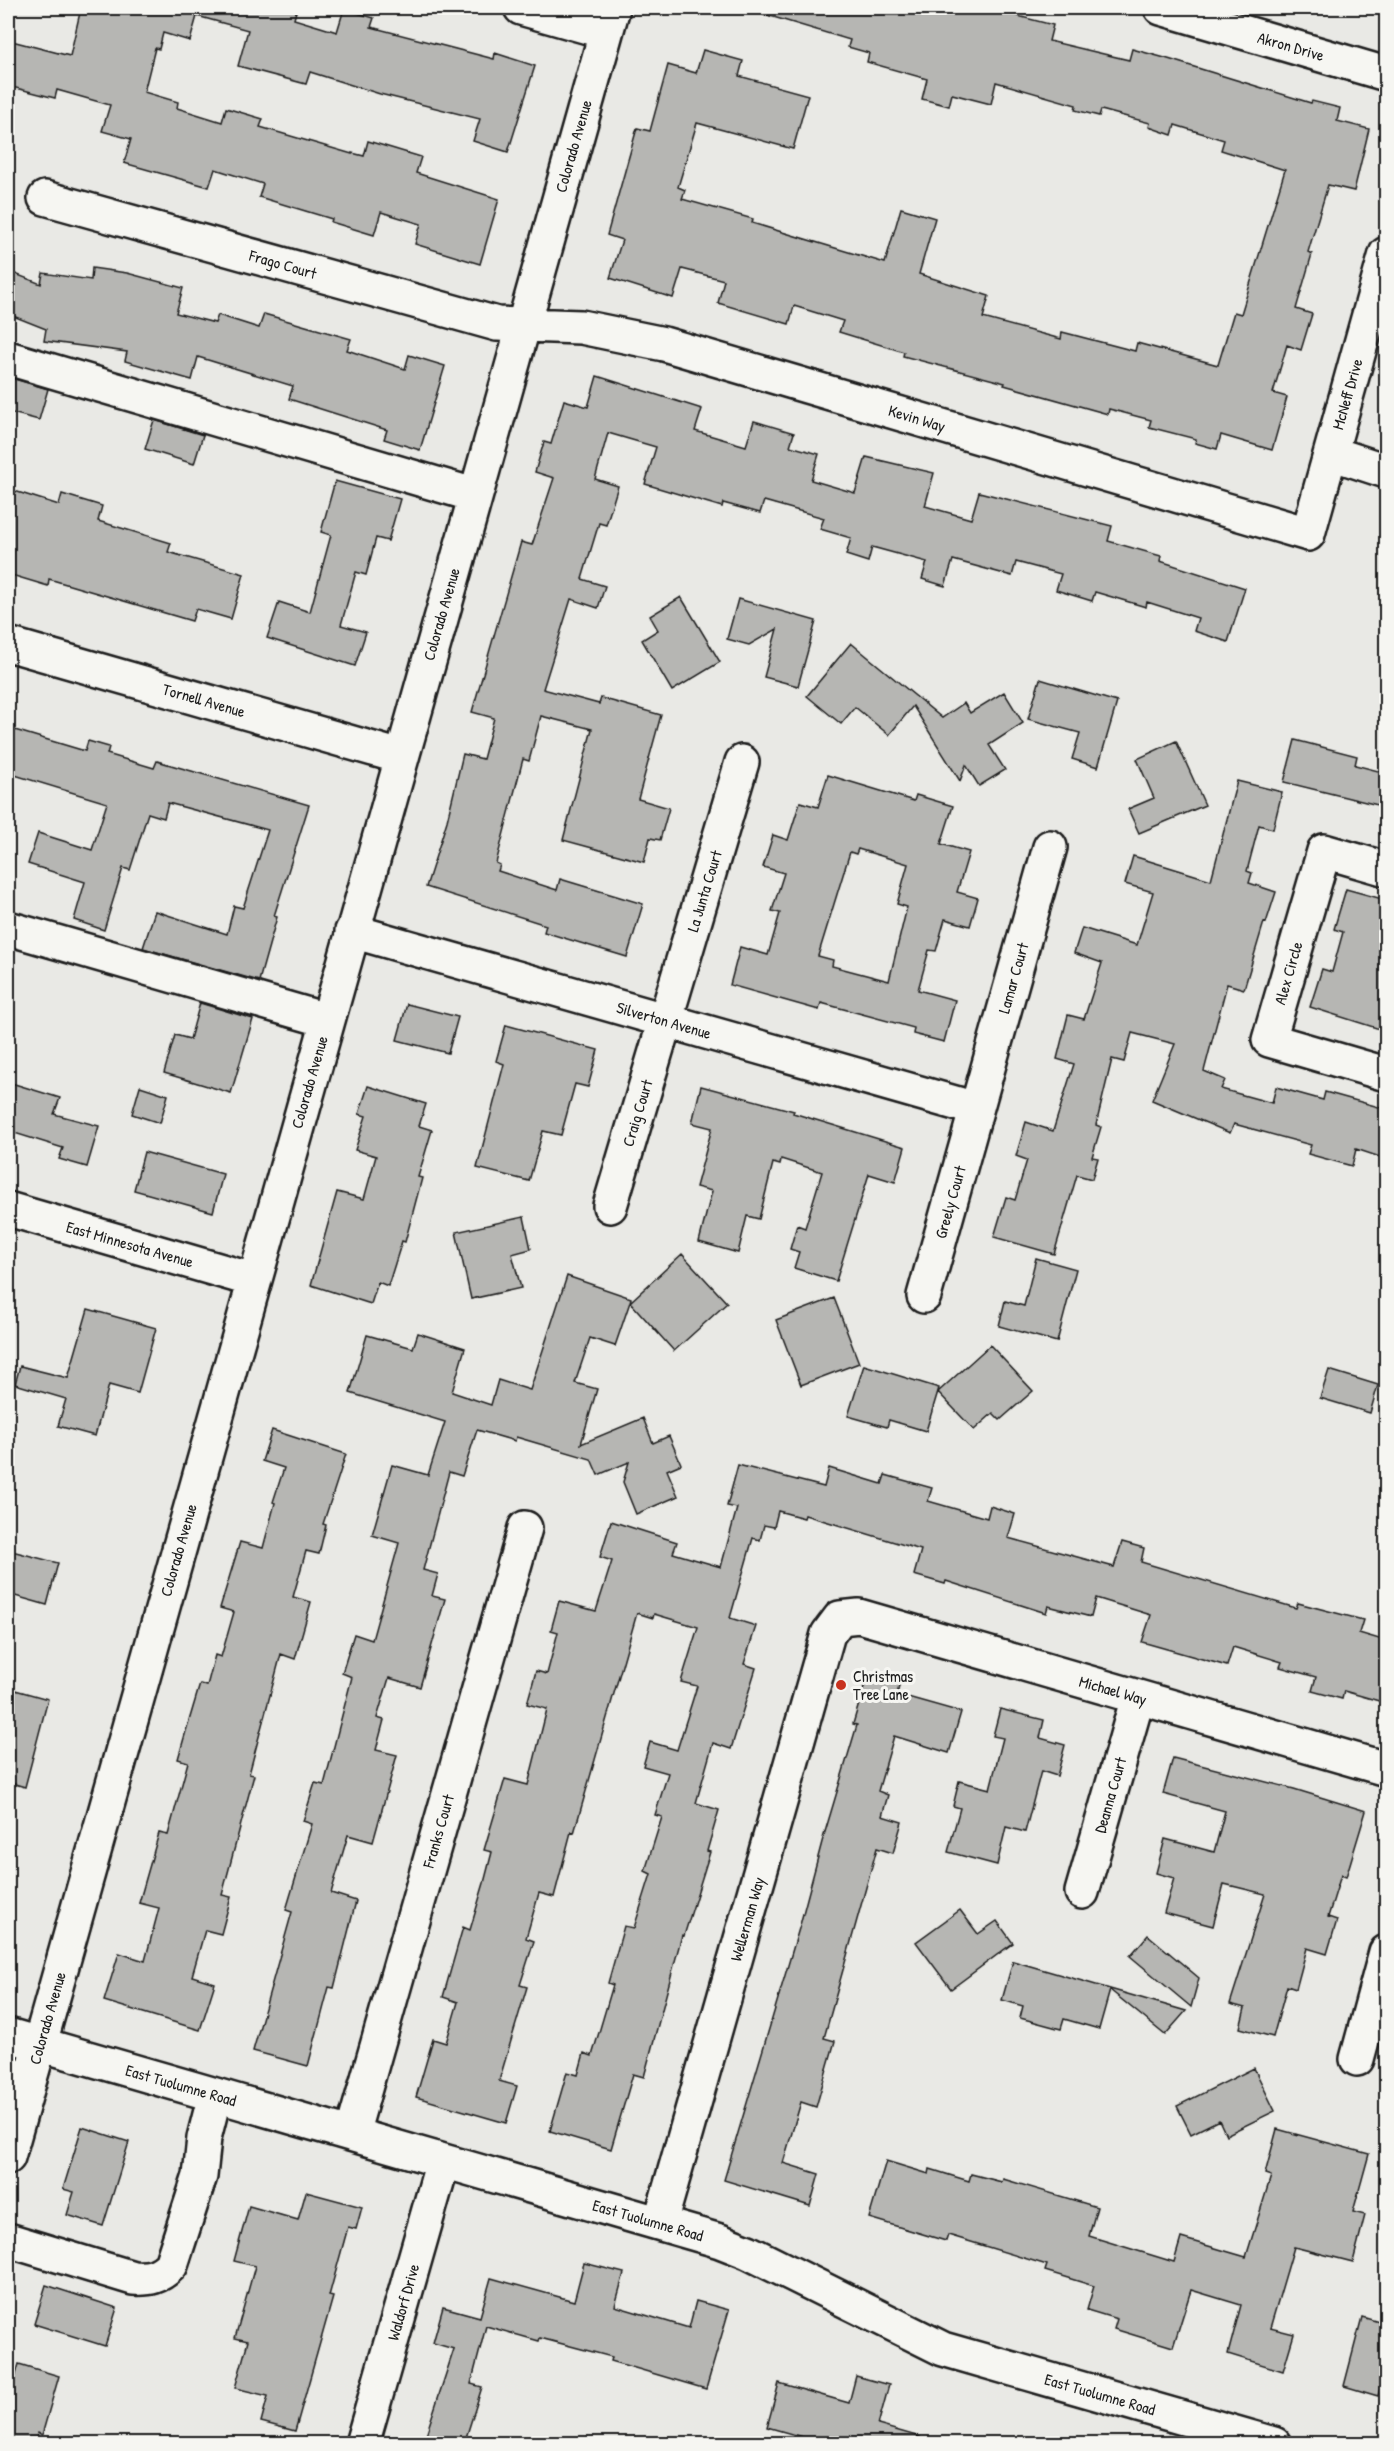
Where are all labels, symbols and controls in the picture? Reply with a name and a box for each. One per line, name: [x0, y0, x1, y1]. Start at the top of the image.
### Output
street label: Akron Drive: [1255, 26, 1327, 66]
street label: Colorado Avenue: [549, 97, 597, 195]
street label: Frago Court: [246, 244, 320, 284]
street label: McNeff Drive: [1326, 355, 1368, 432]
street label: Kevin Way: [886, 399, 948, 437]
street label: Colorado Avenue: [417, 565, 465, 663]
street label: Tornell Avenue: [160, 678, 248, 722]
street label: La Junta Court: [681, 847, 727, 934]
street label: Alex Circle: [1269, 938, 1308, 1007]
street label: Lamar Court: [992, 940, 1034, 1016]
street label: Silverton Avenue: [614, 996, 715, 1044]
street label: Colorado Avenue: [285, 1033, 333, 1131]
street label: Craig Court: [616, 1076, 658, 1149]
street label: Greely Court: [929, 1163, 971, 1241]
street label: East Minnesota Avenue: [64, 1215, 197, 1273]
street label: Colorado Avenue: [154, 1501, 202, 1599]
place label: Christmas Tree Lane: [853, 1665, 913, 1705]
street label: Michael Way: [1077, 1670, 1150, 1710]
marker: Christmas Tree Lane: [834, 1678, 848, 1692]
street label: Deanna Court: [1089, 1754, 1131, 1835]
street label: Franks Court: [417, 1791, 459, 1871]
street label: Wellerman Way: [724, 1874, 770, 1964]
street label: Colorado Avenue: [23, 1969, 71, 2067]
street label: East Tuolumne Road: [123, 2059, 239, 2111]
street label: East Tuolumne Road: [590, 2194, 706, 2246]
street label: Waldorf Drive: [382, 2261, 425, 2343]
street label: East Tuolumne Road: [1042, 2368, 1158, 2420]

